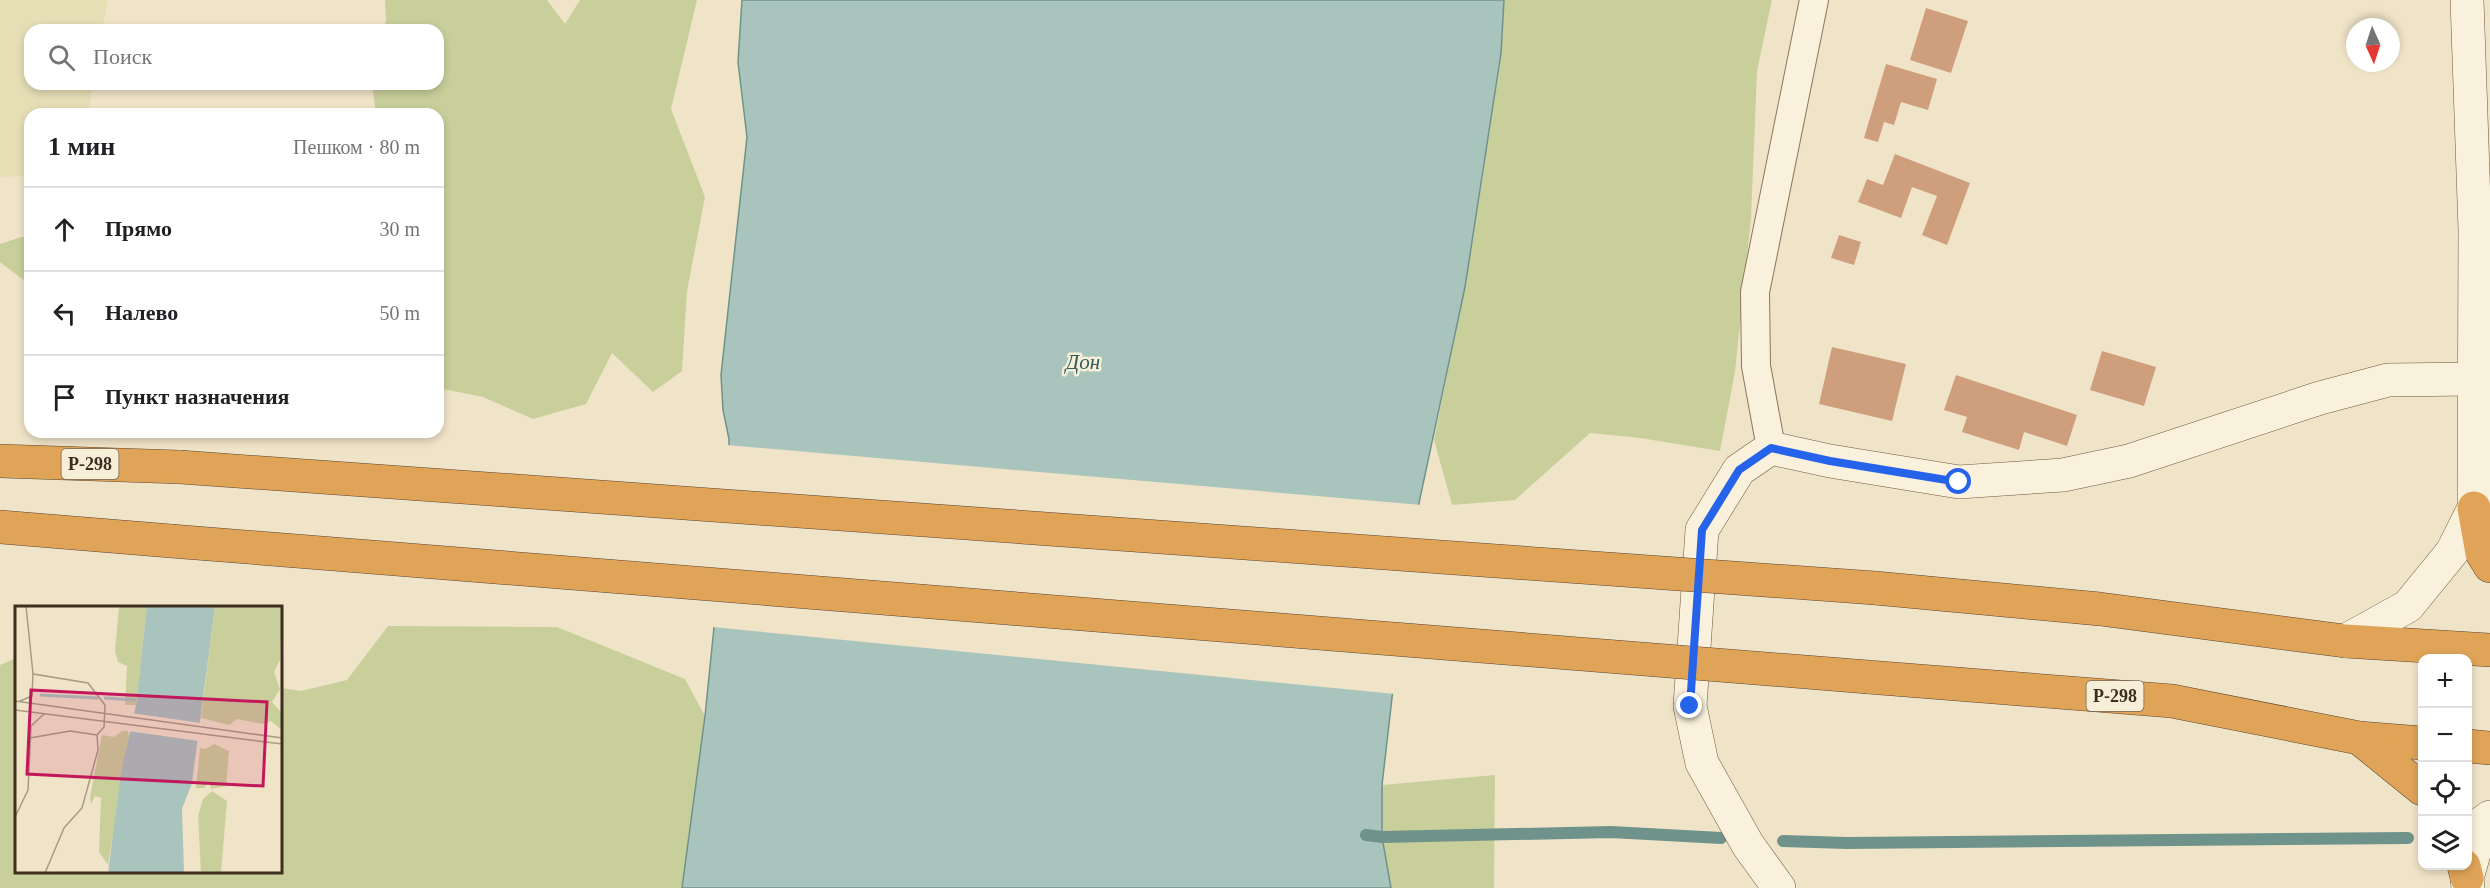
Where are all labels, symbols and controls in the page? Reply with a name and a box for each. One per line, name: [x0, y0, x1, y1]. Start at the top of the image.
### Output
north arrow: [2346, 18, 2400, 72]
search box: [24, 24, 444, 90]
icon: search: [45, 41, 78, 74]
text: Поиск: [93, 44, 152, 69]
text: 1 мин: [48, 132, 115, 161]
text: Пешком · 80 m: [293, 136, 420, 158]
icon: ahead: [48, 213, 81, 246]
text: Прямо: [105, 216, 172, 241]
text: 30 m: [379, 218, 420, 240]
icon: left: [48, 297, 81, 330]
text: Налево: [105, 300, 178, 325]
text: 50 m: [379, 302, 420, 324]
water label: Дон: [1064, 350, 1100, 374]
icon: arrive: [48, 381, 81, 414]
text: Пункт назначения: [105, 384, 290, 409]
road number: Р-298: [62, 449, 118, 479]
route start: [1945, 468, 1971, 494]
inset map: [15, 606, 282, 873]
map controls: [2418, 654, 2472, 870]
button: +: [2418, 654, 2472, 708]
road number: Р-298: [2086, 681, 2144, 711]
route end: [1676, 692, 1702, 718]
button: −: [2418, 708, 2472, 762]
button: locate: [2418, 762, 2472, 816]
button: layers: [2418, 816, 2472, 870]

